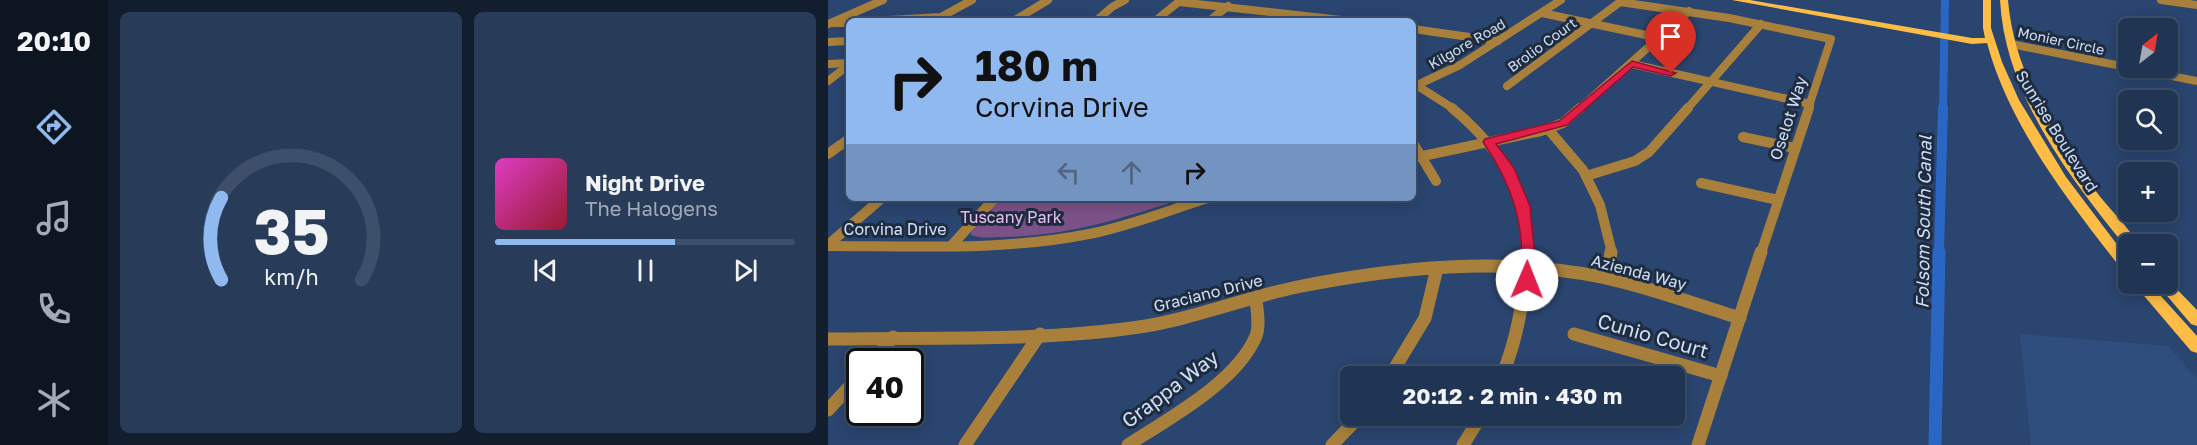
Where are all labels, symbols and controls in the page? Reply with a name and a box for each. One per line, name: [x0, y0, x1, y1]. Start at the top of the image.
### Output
pin: [1645, 11, 1696, 73]
street label: Brolio Court: [1504, 14, 1579, 75]
street label: Kilgore Road: [1425, 15, 1508, 72]
north arrow: [2118, 18, 2178, 78]
map controls: [2118, 18, 2178, 294]
icon: arrive: [1654, 20, 1687, 53]
street label: Monier Circle: [2016, 23, 2106, 58]
text: 20:10: [17, 25, 91, 57]
text: 180 m: [975, 40, 1098, 90]
icon: right: [876, 42, 954, 120]
street label: Sunrise Boulevard: [2012, 67, 2102, 195]
street label: Oselot Way: [1765, 74, 1811, 162]
button: search: [2118, 90, 2178, 150]
text: Corvina Drive: [975, 91, 1149, 123]
icon: directions: [33, 106, 75, 148]
water label: Folsom South Canal: [1910, 134, 1936, 309]
icon: left: [1052, 156, 1085, 189]
icon: ahead: [1115, 156, 1148, 189]
icon: right: [1178, 156, 1211, 189]
button: +: [2118, 162, 2178, 222]
text: Night Drive: [585, 169, 705, 196]
text: 35: [253, 193, 329, 268]
text: The Halogens: [585, 196, 718, 220]
icon: music: [33, 197, 75, 239]
park label: Tuscany Park: [960, 207, 1062, 227]
street label: Corvina Drive: [844, 219, 946, 239]
button: −: [2118, 234, 2178, 294]
position arrow: [1495, 248, 1559, 312]
street label: Azienda Way: [1589, 250, 1689, 294]
icon: previous: [529, 254, 562, 287]
icon: pause: [629, 254, 662, 287]
icon: next: [729, 254, 762, 287]
text: km/h: [264, 264, 318, 290]
street label: Graciano Drive: [1151, 270, 1265, 316]
icon: phone: [33, 288, 75, 330]
street label: Cunio Court: [1595, 308, 1712, 362]
street label: Grappa Way: [1116, 344, 1222, 432]
speed limit sign: 40: [846, 348, 924, 426]
icon: climate: [33, 379, 75, 421]
text: 20:12 · 2 min · 430 m: [1403, 382, 1622, 409]

